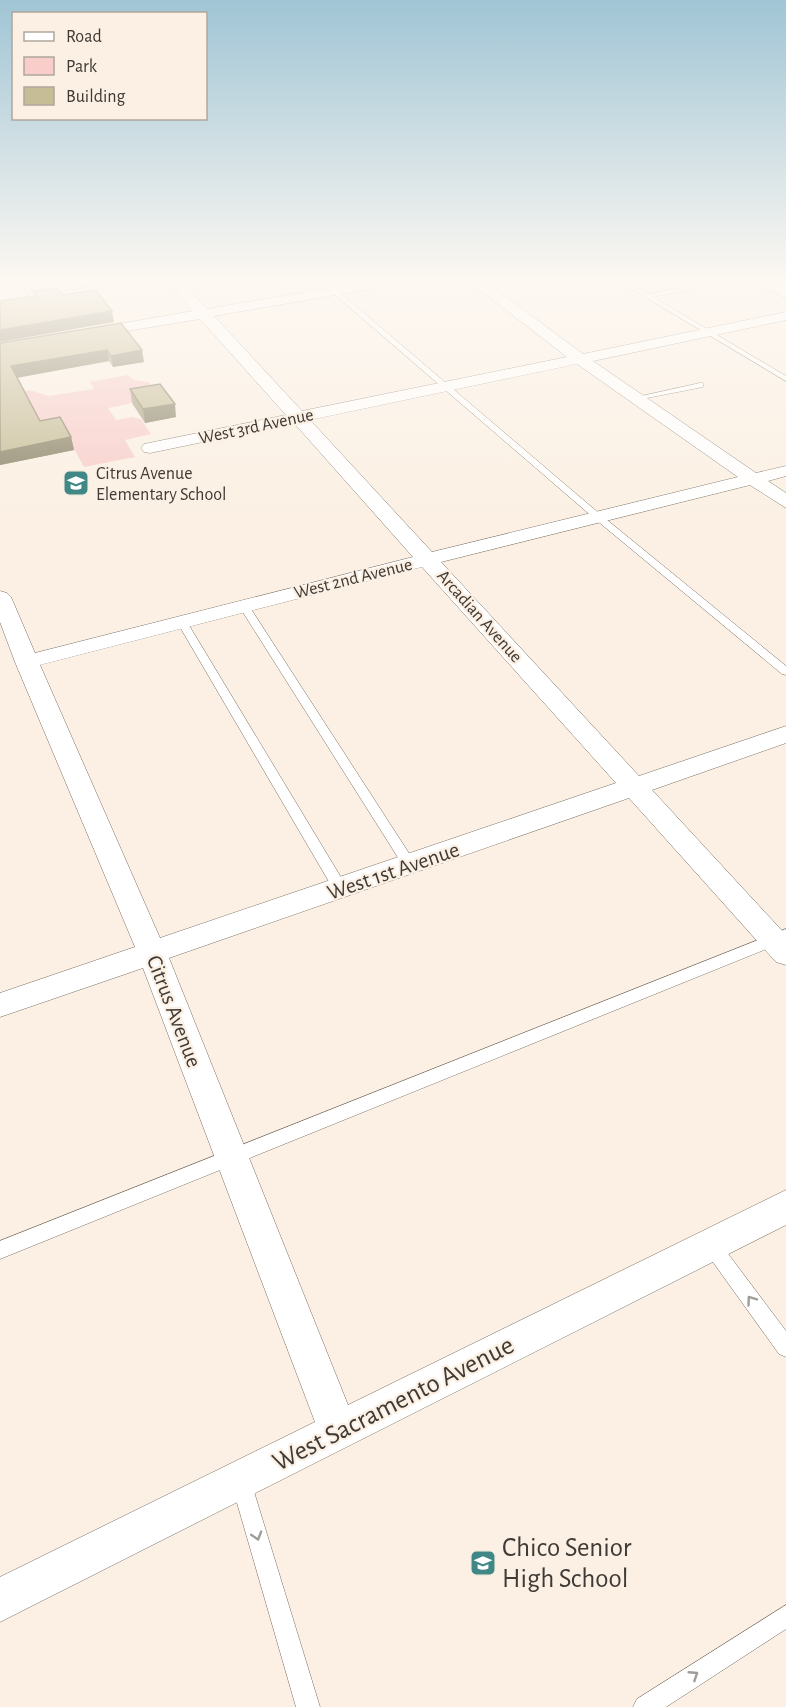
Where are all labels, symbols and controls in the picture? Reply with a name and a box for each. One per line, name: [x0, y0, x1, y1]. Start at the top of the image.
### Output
legend: [12, 12, 207, 120]
text: Road: [66, 28, 102, 46]
text: Park: [66, 58, 98, 76]
text: Building: [66, 88, 126, 106]
street label: West 3rd Avenue: [197, 406, 315, 448]
place label: Citrus Avenue Elementary School: [96, 465, 227, 504]
school or university icon: Citrus Avenue Elementary School: [61, 468, 91, 498]
street label: West 2nd Avenue: [292, 556, 414, 602]
street label: Arcadian Avenue: [433, 567, 525, 666]
street label: West 1st Avenue: [324, 838, 462, 904]
street label: Citrus Avenue: [143, 952, 205, 1070]
one-way arrow: [748, 1296, 759, 1307]
street label: West Sacramento Avenue: [268, 1331, 518, 1476]
one-way arrow: [250, 1530, 262, 1541]
place label: Chico Senior High School: [502, 1534, 632, 1592]
school or university icon: Chico Senior High School: [468, 1548, 498, 1578]
one-way arrow: [688, 1671, 698, 1683]

